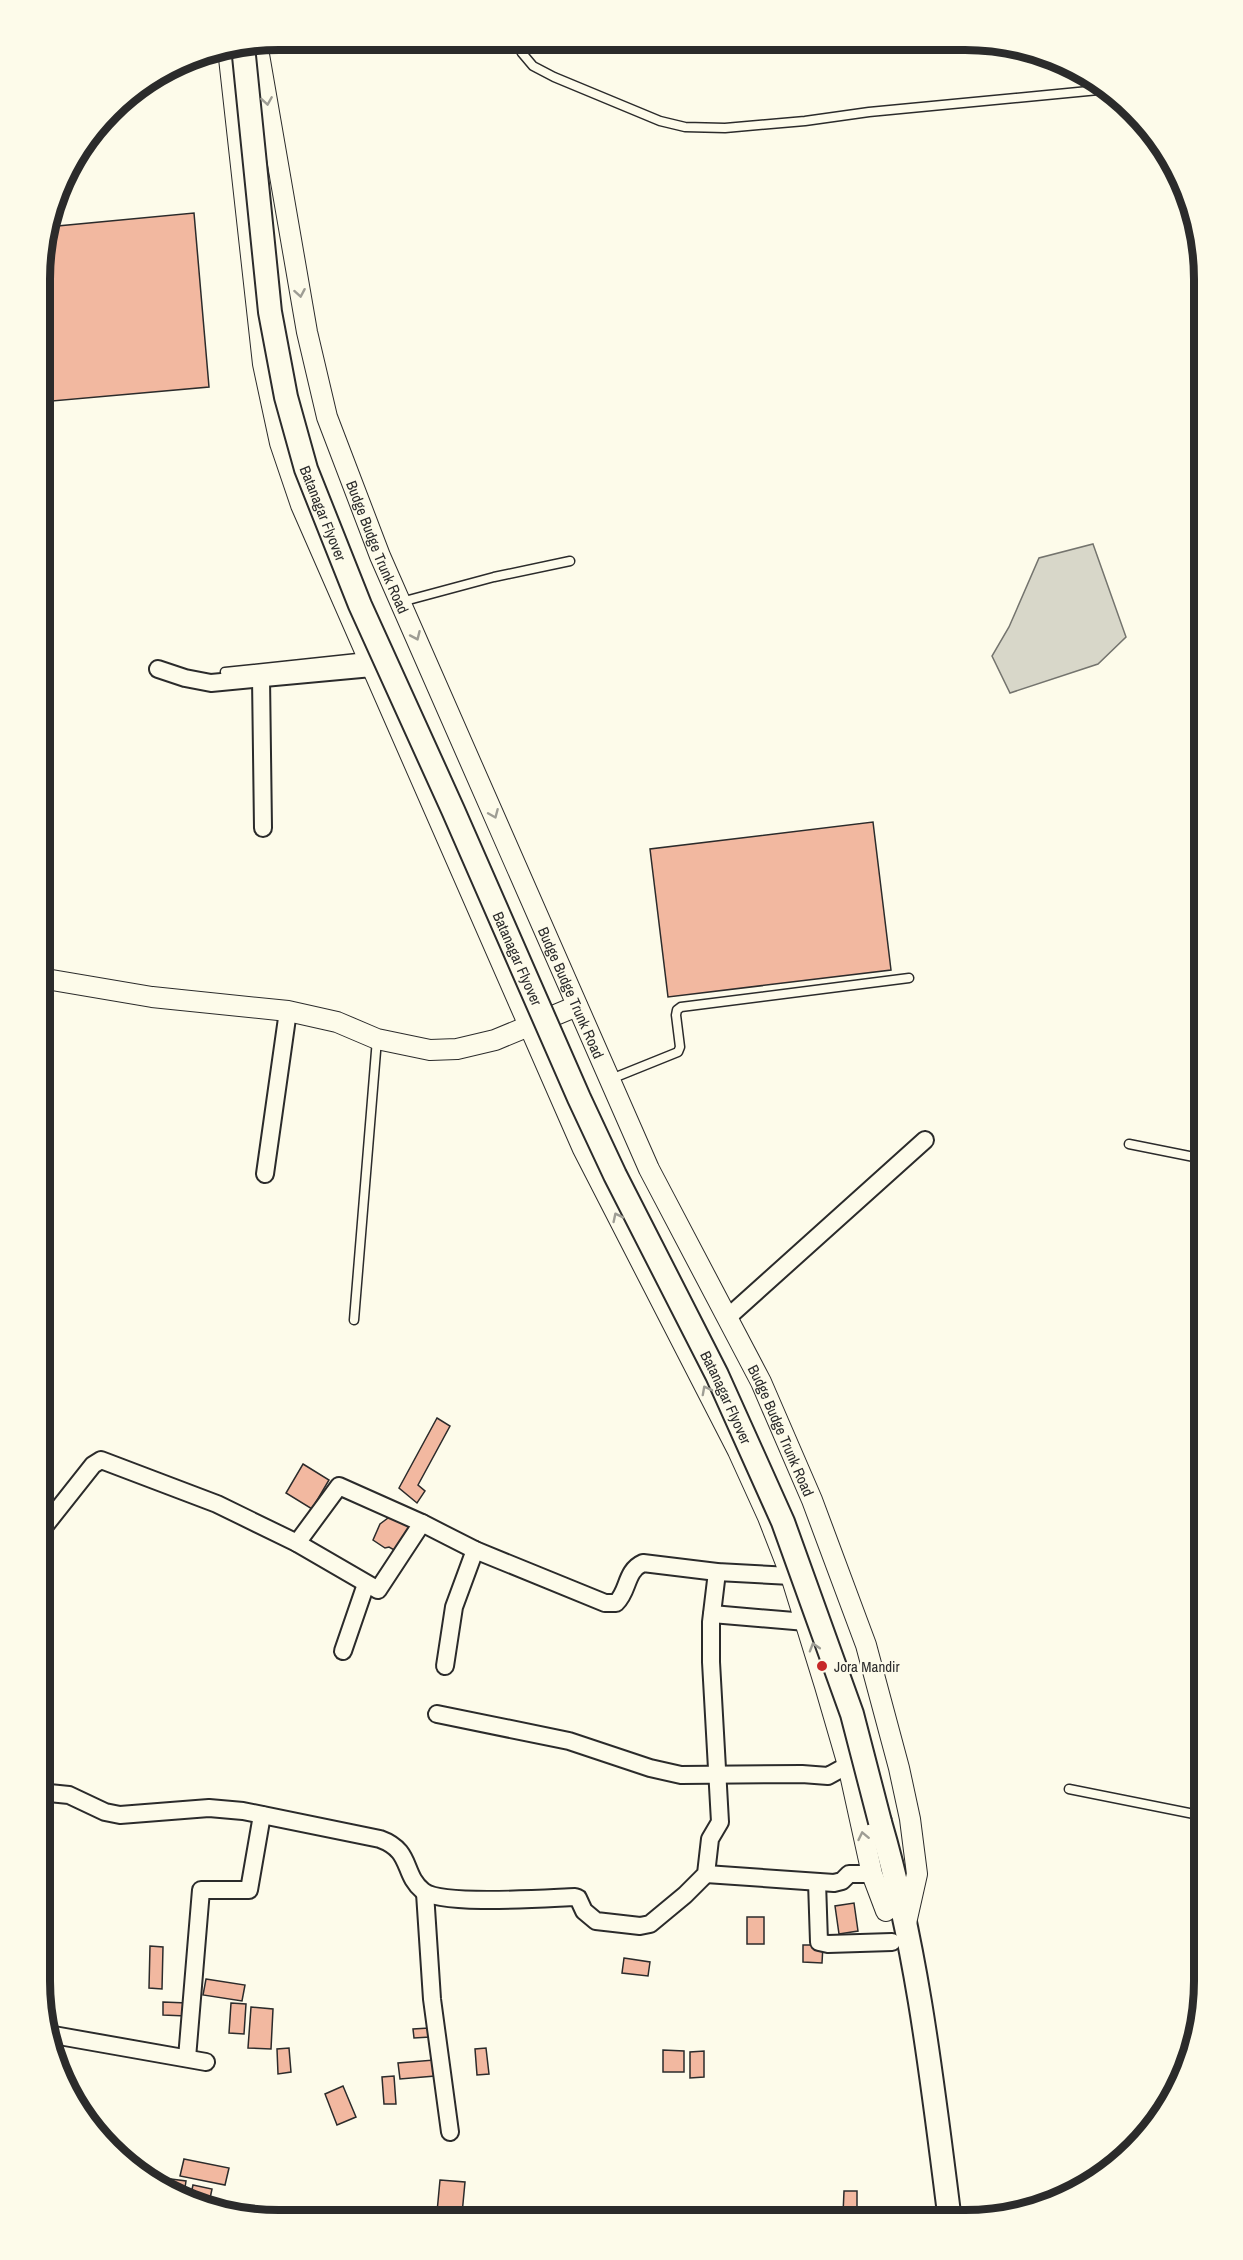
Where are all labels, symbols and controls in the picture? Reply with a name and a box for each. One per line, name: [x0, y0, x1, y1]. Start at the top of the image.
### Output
one-way arrow: [260, 96, 272, 106]
one-way arrow: [293, 288, 306, 298]
street label: Batanagar Flyover: [295, 462, 352, 564]
street label: Budge Budge Trunk Road: [342, 477, 414, 617]
one-way arrow: [409, 629, 421, 640]
one-way arrow: [487, 808, 499, 819]
street label: Batanagar Flyover: [488, 908, 548, 1009]
street label: Budge Budge Trunk Road: [533, 923, 610, 1062]
one-way arrow: [613, 1212, 624, 1223]
street label: Batanagar Flyover: [696, 1347, 757, 1447]
street label: Budge Budge Trunk Road: [743, 1361, 820, 1499]
one-way arrow: [702, 1386, 713, 1397]
one-way arrow: [808, 1642, 821, 1653]
place label: Jora Mandir: [834, 1656, 900, 1677]
marker: Jora Mandir: [815, 1659, 829, 1673]
one-way arrow: [858, 1831, 871, 1841]

